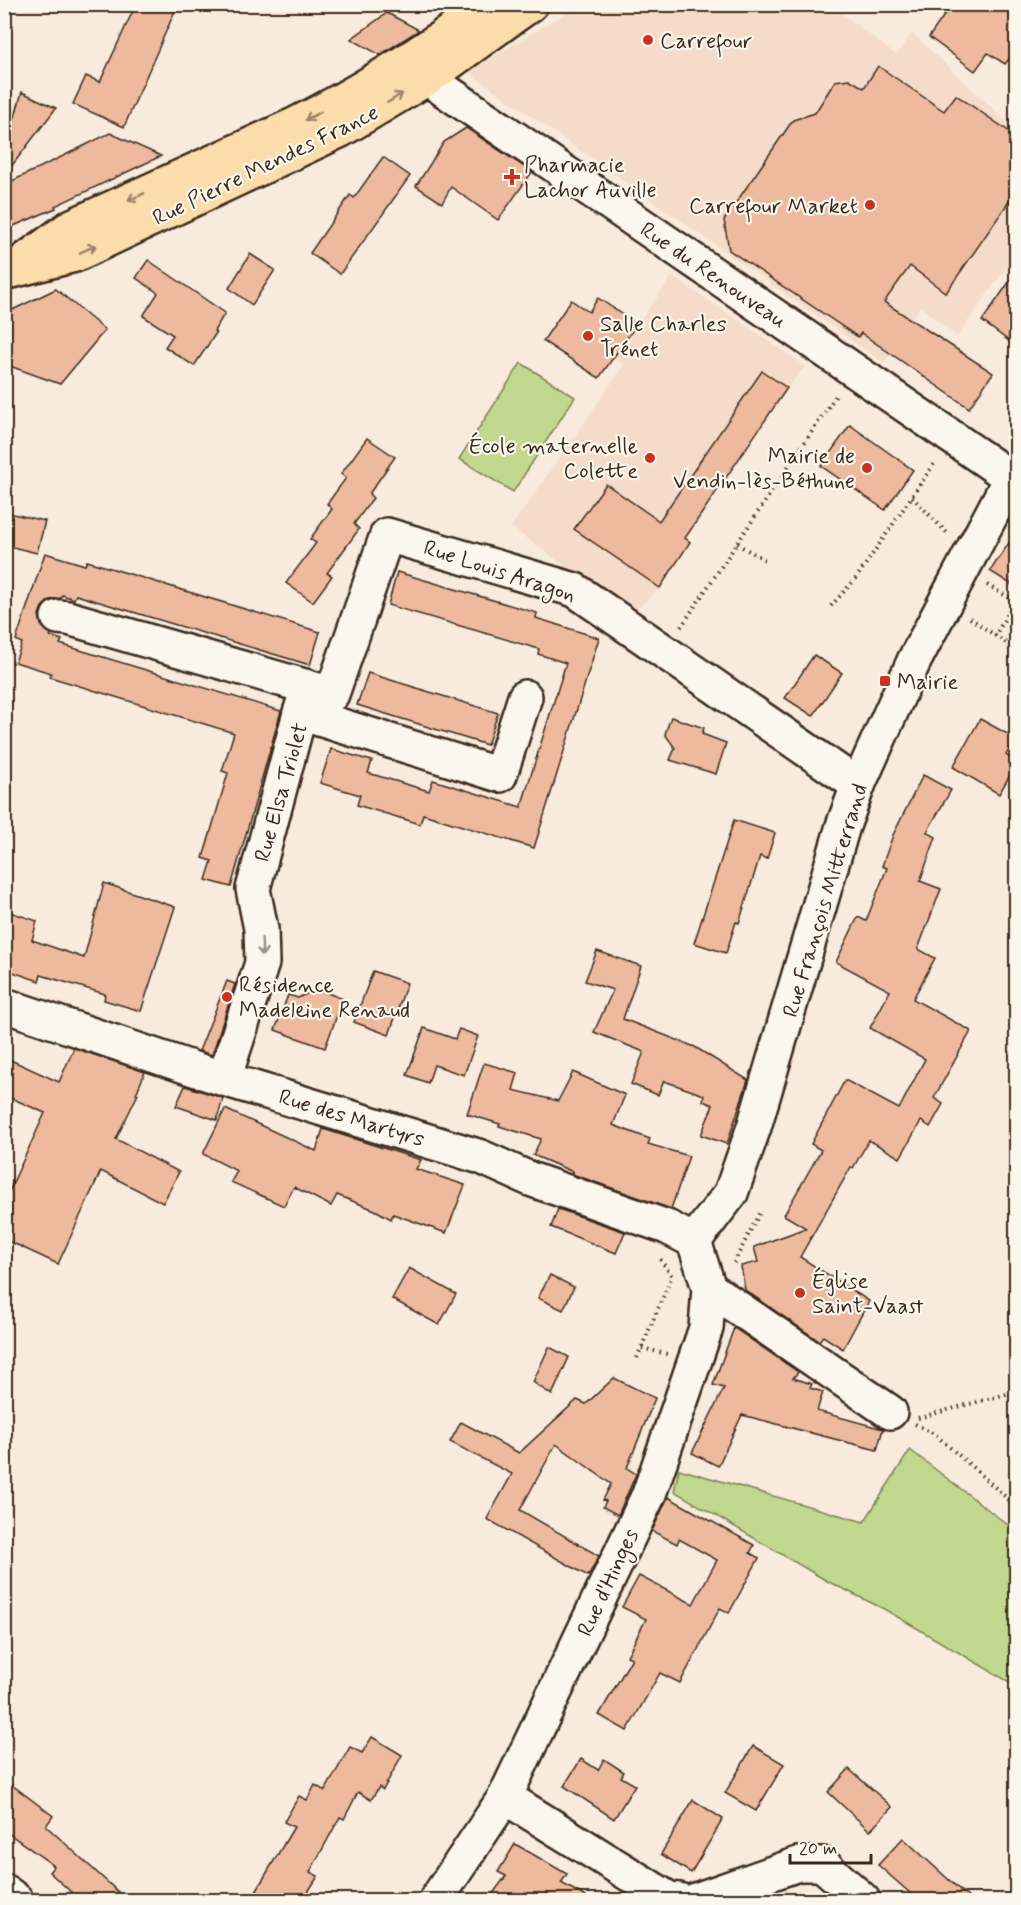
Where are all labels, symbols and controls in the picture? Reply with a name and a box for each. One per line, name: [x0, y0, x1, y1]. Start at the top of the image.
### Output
place label: Carrefour: [660, 28, 752, 58]
marker: Carrefour: [641, 33, 655, 47]
one-way arrow: [386, 92, 403, 104]
street label: Rue Pierre Mendes France: [148, 99, 383, 233]
one-way arrow: [305, 110, 323, 122]
place label: Pharmacie Lachor Auville: [524, 152, 657, 205]
marker: Pharmacie Lachor Auville: [505, 170, 519, 184]
one-way arrow: [127, 191, 145, 203]
place label: Carrefour Market: [689, 193, 858, 223]
marker: Carrefour Market: [863, 198, 877, 212]
street label: Rue du Renouveau: [634, 216, 792, 335]
one-way arrow: [79, 242, 97, 254]
place label: Salle Charles Trénet: [600, 311, 727, 364]
marker: Salle Charles Trénet: [581, 329, 595, 343]
place label: École maternelle Colette: [469, 432, 638, 486]
place label: Mairie de Vendin-lès-Béthune: [673, 443, 855, 496]
marker: École maternelle Colette: [643, 451, 657, 465]
marker: Mairie de Vendin-lès-Béthune: [860, 461, 874, 475]
street label: Rue Louis Aragon: [419, 534, 579, 612]
place label: Mairie: [897, 669, 958, 697]
marker: Mairie: [878, 674, 892, 688]
street label: Rue Elsa Triolet: [249, 720, 315, 865]
street label: Rue François Mitterrand: [777, 780, 875, 1021]
one-way arrow: [256, 936, 268, 956]
place label: Résidence Madeleine Renaud: [239, 972, 410, 1025]
marker: Résidence Madeleine Renaud: [220, 990, 234, 1004]
street label: Rue des Martyrs: [275, 1083, 428, 1154]
place label: Église Saint-Vaast: [812, 1267, 924, 1321]
marker: Église Saint-Vaast: [793, 1286, 807, 1300]
street label: Rue d'Hinges: [572, 1524, 649, 1642]
scale bar: [790, 1827, 871, 1865]
text: 20 m: [799, 1837, 837, 1861]

